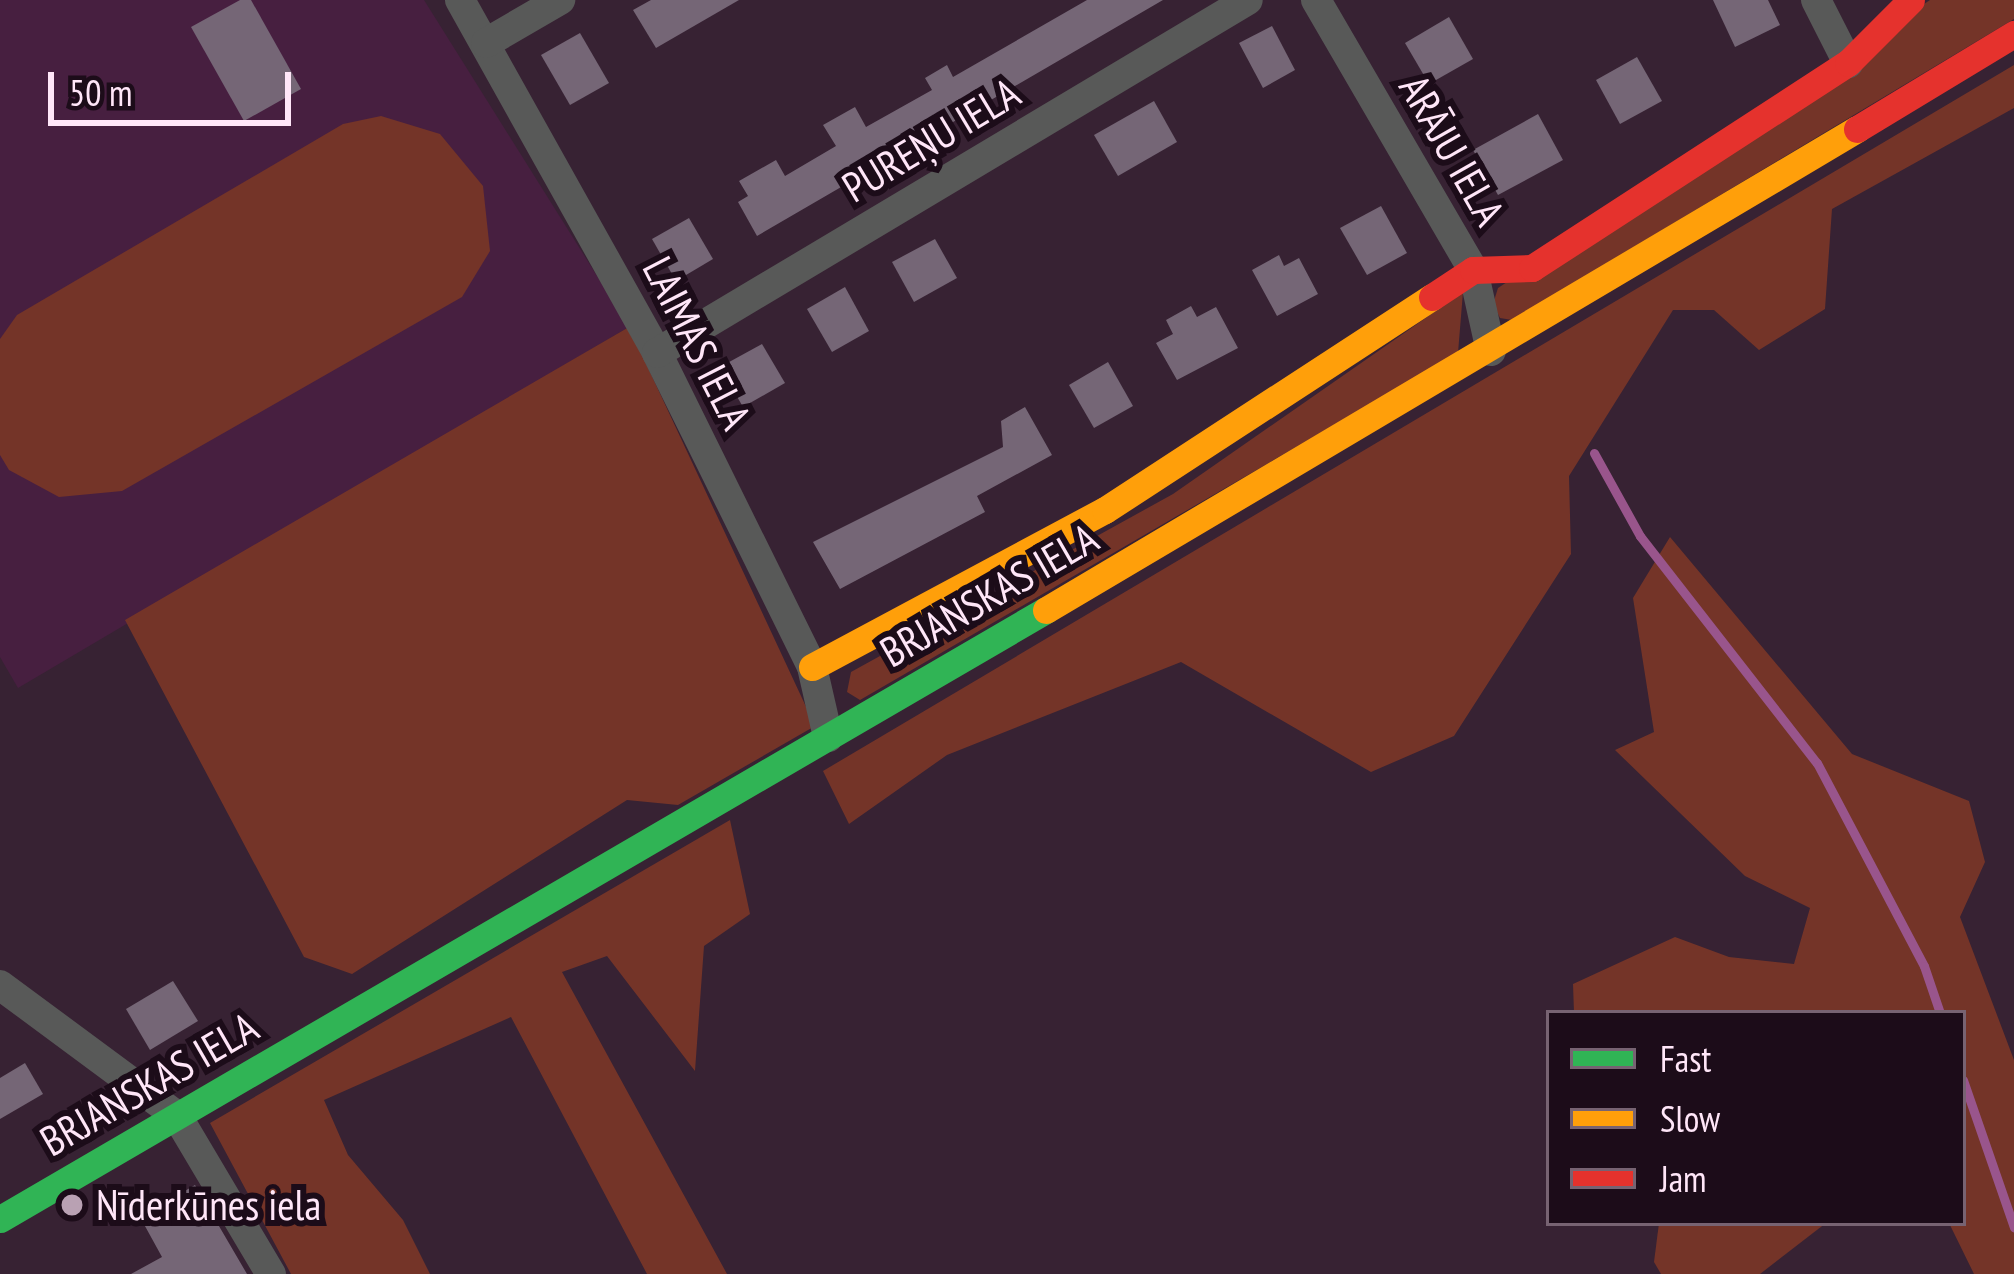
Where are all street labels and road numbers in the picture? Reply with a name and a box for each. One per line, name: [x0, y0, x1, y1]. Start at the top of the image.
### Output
street label: ARĀJU IELA: [1389, 66, 1515, 234]
street label: PUREŅU IELA: [833, 67, 1029, 213]
street label: LAIMAS IELA: [632, 249, 762, 437]
street label: BRJANSKAS IELA: [871, 513, 1107, 677]
street label: BRJANSKAS IELA: [31, 1002, 267, 1166]

